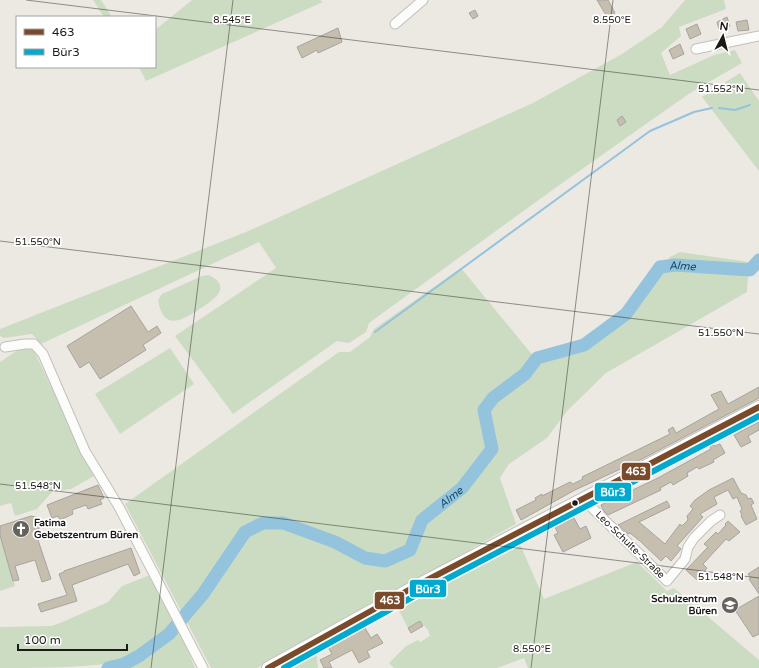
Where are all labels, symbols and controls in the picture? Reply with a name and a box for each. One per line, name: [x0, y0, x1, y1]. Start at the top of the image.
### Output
text: 8.545°E: [213, 14, 251, 26]
text: 8.550°E: [593, 14, 631, 26]
legend: [16, 16, 156, 68]
north arrow: [703, 16, 743, 56]
text: N: [719, 20, 729, 34]
text: 463: [52, 25, 75, 39]
text: Bür3: [52, 45, 80, 59]
text: 51.552°N: [698, 83, 744, 95]
text: 51.550°N: [15, 236, 61, 248]
water label: Alme: [668, 258, 697, 273]
text: 51.550°N: [698, 327, 744, 339]
line badge: 463: [621, 462, 651, 481]
text: 463: [626, 465, 646, 478]
text: 51.548°N: [15, 480, 61, 492]
line badge: Bür3: [594, 482, 632, 502]
water label: Alme: [436, 483, 466, 511]
text: Bür3: [600, 486, 626, 499]
unlabelled marker: [570, 498, 580, 508]
street label: Leo-Schulte-Straße: [593, 509, 667, 581]
place label: Fatima Gebetszentrum Büren: [34, 517, 138, 541]
church icon: Fatima Gebetszentrum Büren: [11, 519, 31, 539]
text: 51.548°N: [698, 571, 744, 583]
line badge: Bür3: [409, 579, 447, 598]
text: Bür3: [415, 583, 441, 596]
line badge: 463: [374, 591, 405, 610]
place label: Schulzentrum Büren: [651, 593, 717, 617]
text: 463: [380, 594, 400, 607]
school or university icon: Schulzentrum Büren: [720, 595, 740, 615]
scale bar: [18, 626, 127, 652]
text: 100 m: [24, 633, 61, 647]
text: 8.550°E: [513, 643, 551, 655]

